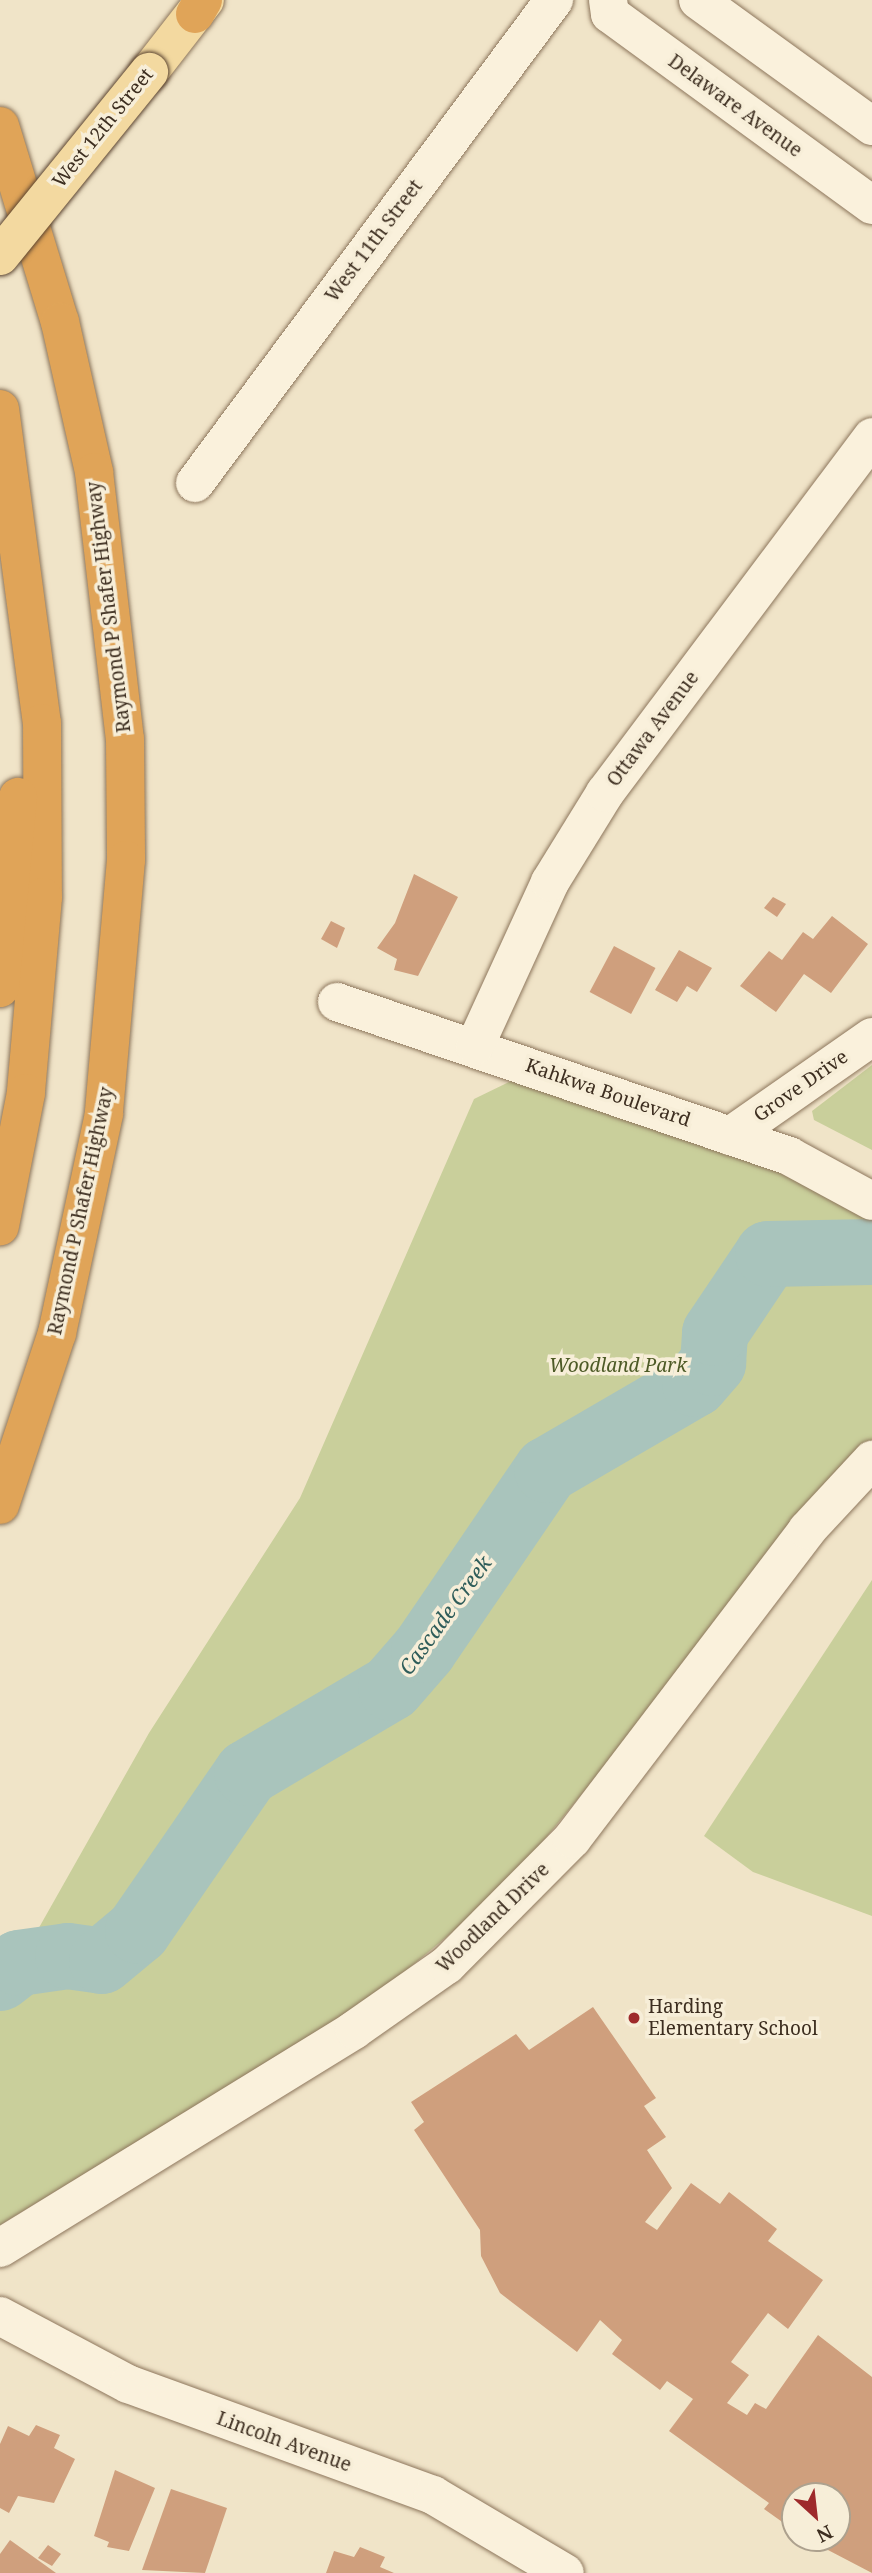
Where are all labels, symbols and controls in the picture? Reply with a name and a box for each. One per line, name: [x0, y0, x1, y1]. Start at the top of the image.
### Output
street label: Delaware Avenue: [664, 50, 806, 162]
street label: West 12th Street: [48, 64, 158, 192]
street label: West 11th Street: [321, 175, 427, 307]
street label: Raymond P Shafer Highway: [82, 480, 136, 734]
street label: Ottawa Avenue: [602, 667, 704, 791]
street label: Grove Drive: [750, 1045, 852, 1127]
street label: Kahkwa Boulevard: [522, 1054, 694, 1132]
street label: Raymond P Shafer Highway: [44, 1085, 118, 1337]
park label: Woodland Park: [549, 1355, 687, 1377]
water label: Cascade Creek: [393, 1551, 497, 1679]
street label: Woodland Drive: [432, 1858, 554, 1978]
place label: Harding Elementary School: [648, 1996, 818, 2040]
marker: Harding Elementary School: [626, 2010, 642, 2026]
street label: Lincoln Avenue: [214, 2407, 354, 2477]
north arrow: [781, 2482, 851, 2552]
text: N: [812, 2519, 837, 2549]

